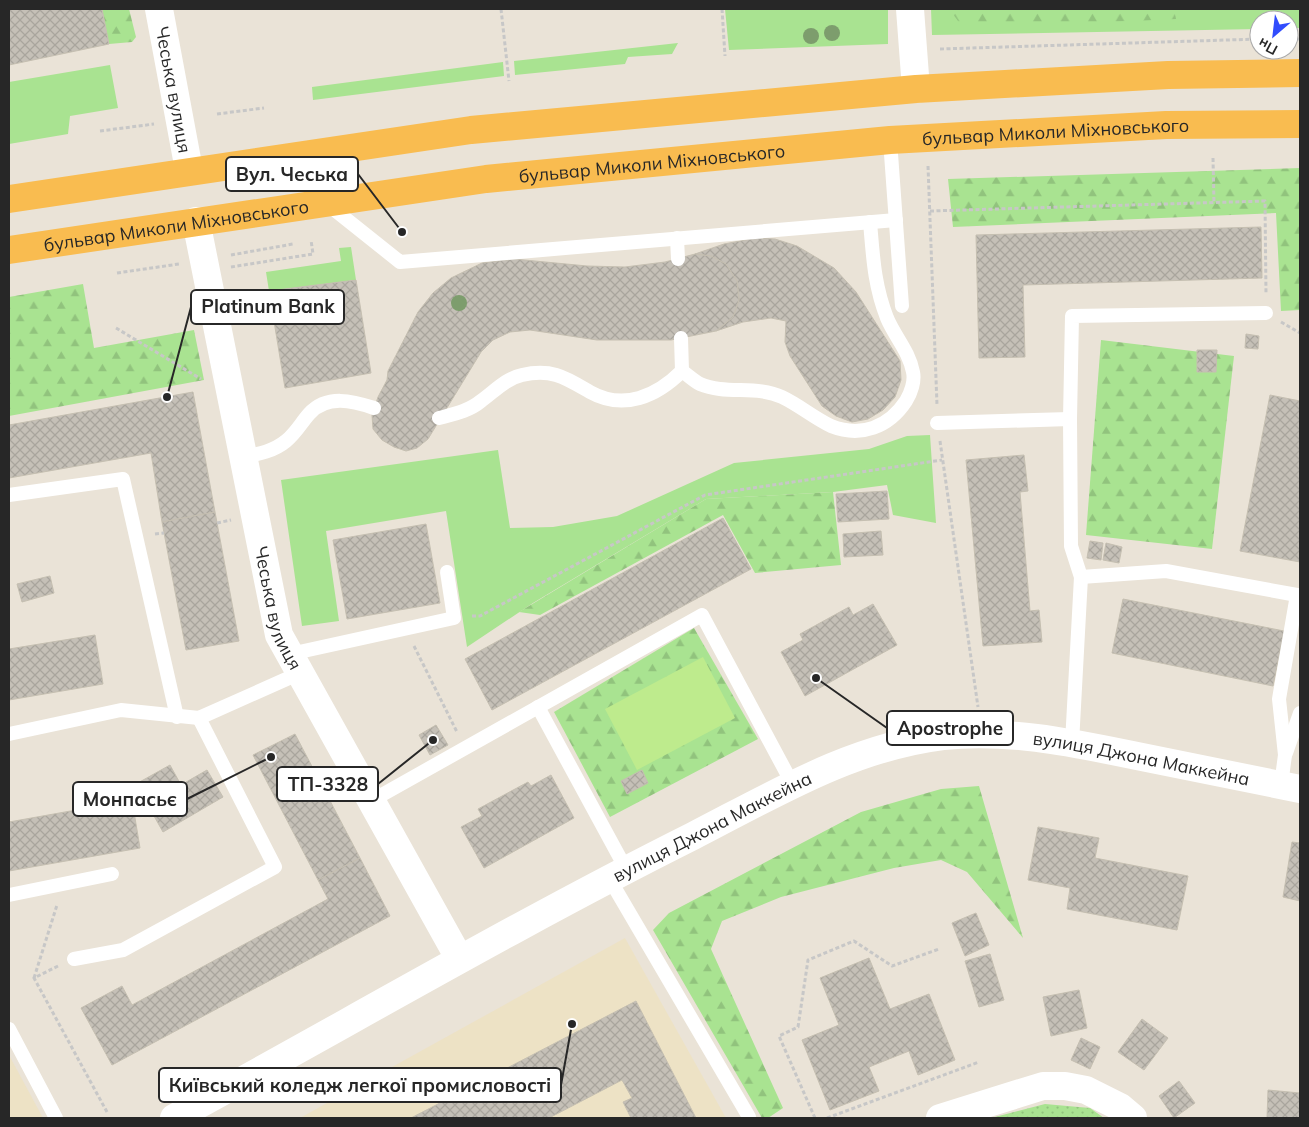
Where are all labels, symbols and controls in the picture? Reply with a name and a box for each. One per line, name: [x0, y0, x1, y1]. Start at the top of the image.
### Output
north arrow: [1249, 10, 1299, 60]
street label: Чеська вулиця: [151, 24, 197, 155]
text: Пн: [1255, 34, 1281, 59]
street label: бульвар Миколи Міхновського: [921, 113, 1189, 150]
street label: бульвар Миколи Міхновського: [518, 139, 786, 187]
callout: Вул. Чеська: [226, 157, 358, 191]
text: Вул. Чеська: [236, 162, 348, 186]
street label: бульвар Миколи Міхновського: [42, 194, 310, 256]
callout: Platinum Bank: [191, 290, 344, 324]
text: Platinum Bank: [201, 294, 335, 318]
street label: Чеська вулиця: [250, 544, 307, 674]
callout: Apostrophe: [887, 711, 1013, 745]
text: Apostrophe: [897, 716, 1003, 740]
street label: вулиця Джона Маккейна: [1032, 726, 1252, 790]
street label: вулиця Джона Маккейна: [609, 766, 815, 887]
callout: ТП-3328: [277, 767, 378, 801]
text: ТП-3328: [288, 772, 368, 796]
callout: Монпасьє: [73, 782, 187, 816]
text: Монпасьє: [83, 787, 177, 811]
callout: Київський коледж легкої промисловості: [159, 1068, 561, 1102]
text: Київський коледж легкої промисловості: [169, 1073, 551, 1097]

